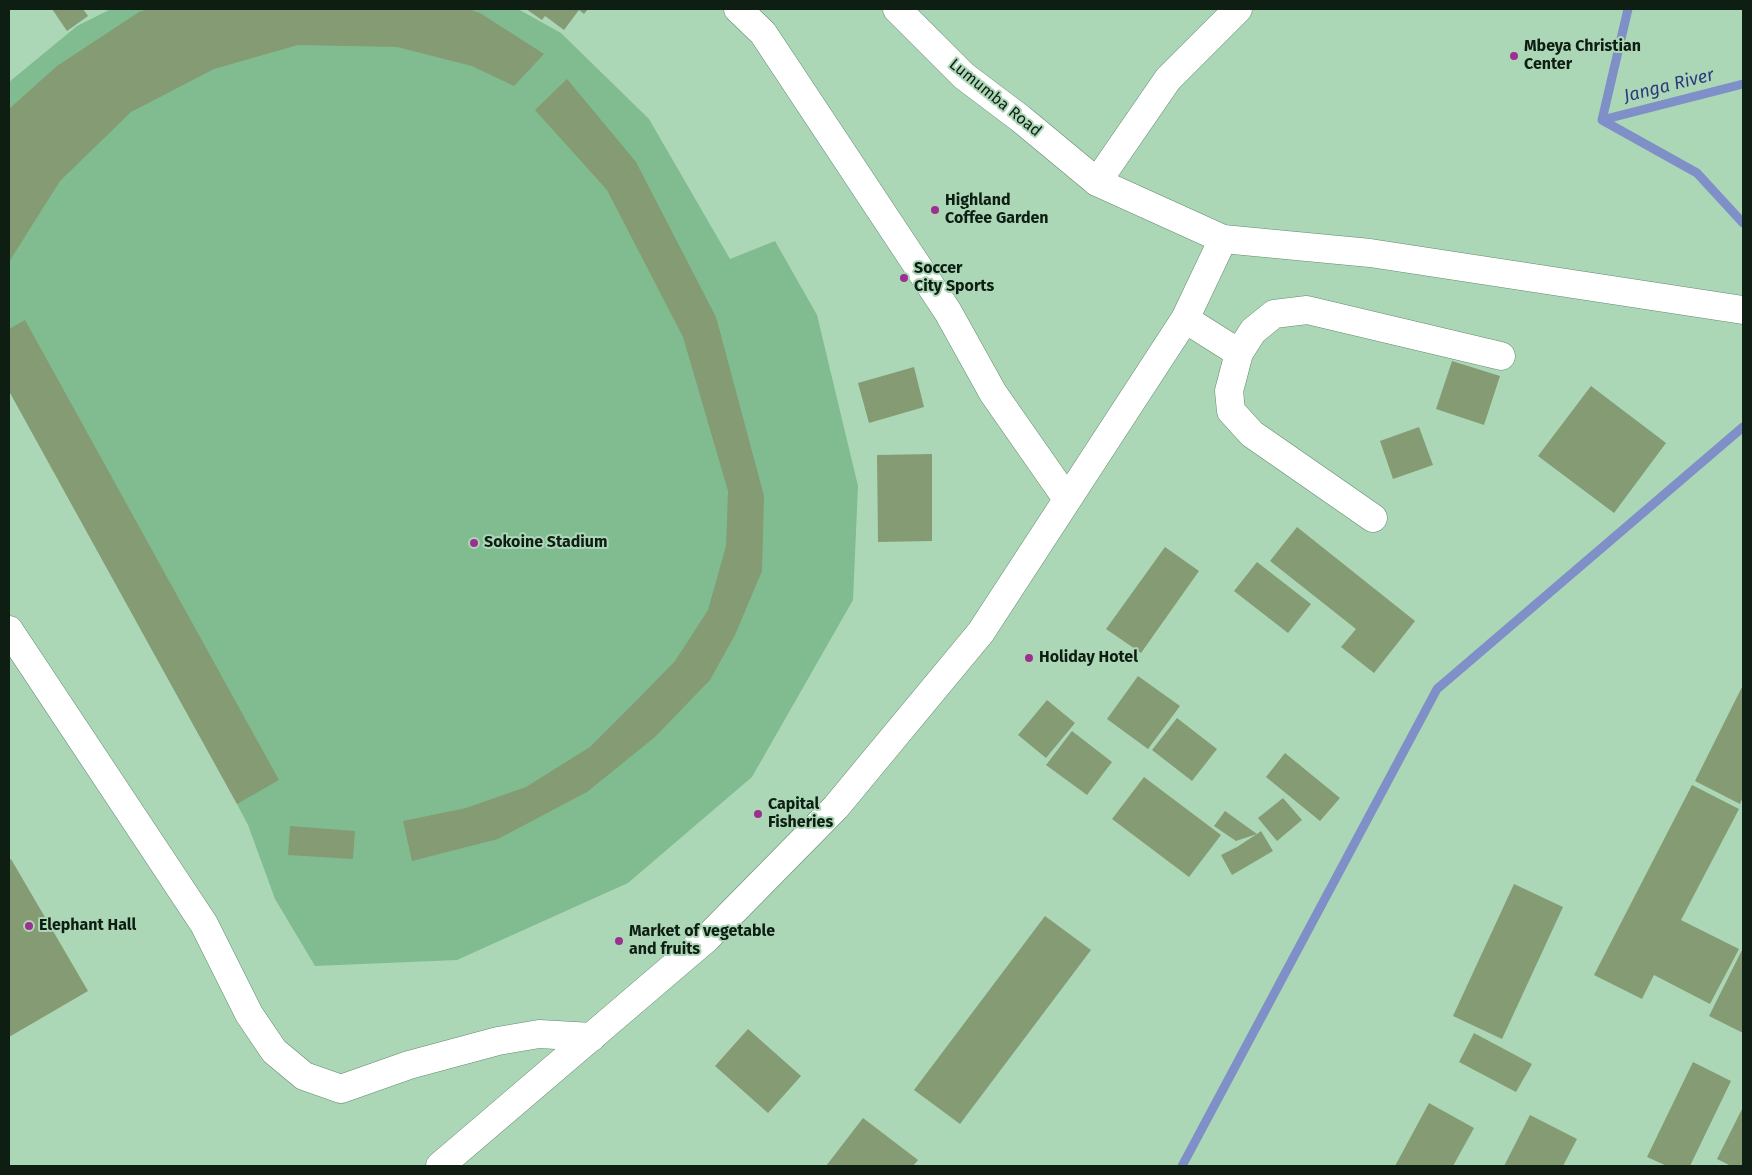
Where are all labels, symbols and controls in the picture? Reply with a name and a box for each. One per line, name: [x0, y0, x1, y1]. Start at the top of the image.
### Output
place label: Mbeya Christian Center: [1524, 37, 1641, 75]
marker: Mbeya Christian Center: [1508, 50, 1520, 62]
street label: Lumumba Road: [945, 55, 1045, 141]
water label: Janga River: [1622, 64, 1716, 108]
place label: Highland Coffee Garden: [945, 191, 1049, 229]
marker: Highland Coffee Garden: [929, 204, 941, 216]
place label: Soccer City Sports: [914, 259, 994, 297]
marker: Soccer City Sports: [898, 272, 910, 284]
place label: Sokoine Stadium: [484, 533, 608, 553]
marker: Sokoine Stadium: [468, 537, 480, 549]
place label: Holiday Hotel: [1039, 648, 1138, 668]
marker: Holiday Hotel: [1023, 652, 1035, 664]
place label: Capital Fisheries: [768, 795, 833, 833]
marker: Capital Fisheries: [752, 808, 764, 820]
place label: Elephant Hall: [39, 916, 136, 936]
marker: Elephant Hall: [23, 920, 35, 932]
place label: Market of vegetable and fruits: [629, 922, 775, 960]
marker: Market of vegetable and fruits: [613, 935, 625, 947]

